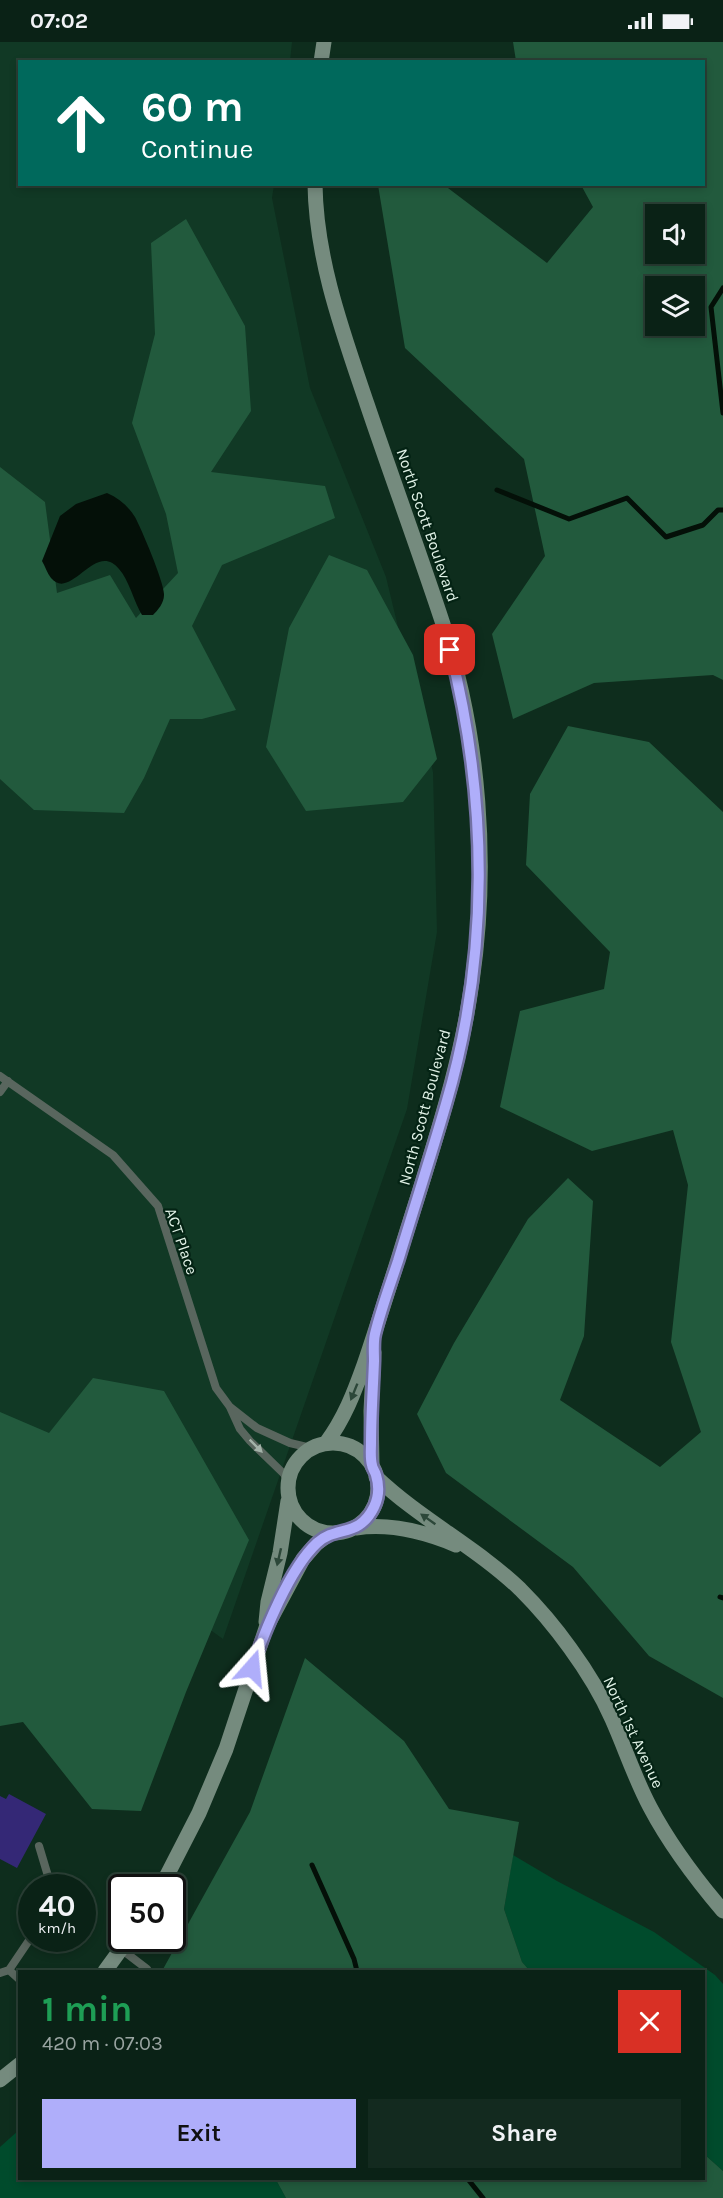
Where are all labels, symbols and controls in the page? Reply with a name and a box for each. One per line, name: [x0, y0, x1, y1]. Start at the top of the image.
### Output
text: 07:02: [30, 8, 88, 34]
text: 60 m: [141, 82, 244, 132]
icon: ahead: [42, 84, 120, 162]
text: Continue: [141, 133, 253, 165]
map controls: [645, 204, 705, 336]
button: sound: [645, 204, 705, 264]
button: layers: [645, 276, 705, 336]
street label: North Scott Boulevard: [392, 446, 463, 604]
pin: [424, 624, 475, 675]
icon: arrive: [433, 633, 466, 666]
street label: North Scott Boulevard: [395, 1027, 454, 1187]
street label: ACT Place: [161, 1205, 202, 1277]
one-way arrow: [349, 1383, 359, 1401]
one-way arrow: [249, 1439, 263, 1454]
one-way arrow: [420, 1513, 437, 1524]
one-way arrow: [274, 1548, 283, 1567]
position arrow: [220, 1636, 284, 1700]
street label: North 1st Avenue: [599, 1673, 668, 1791]
speed limit sign: 50: [108, 1874, 186, 1952]
text: 40: [39, 1888, 75, 1924]
text: km/h: [38, 1919, 76, 1937]
text: 1 min: [42, 1988, 132, 2030]
button: close: [618, 1990, 681, 2053]
text: 420 m · 07:03: [42, 2032, 163, 2055]
button: Exit: [42, 2099, 356, 2168]
button: Share: [368, 2099, 681, 2168]

